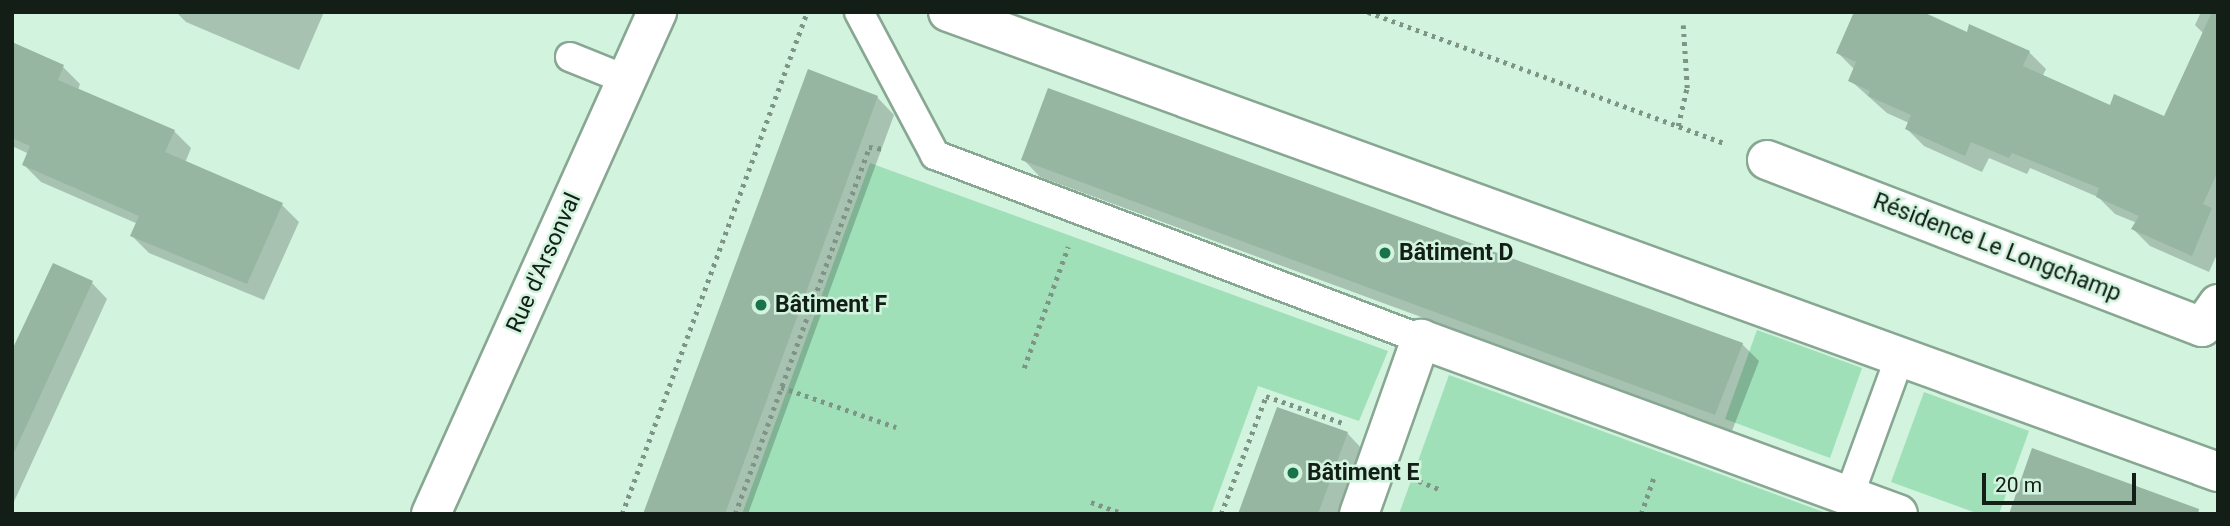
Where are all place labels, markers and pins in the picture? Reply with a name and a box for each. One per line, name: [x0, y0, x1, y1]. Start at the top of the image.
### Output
place label: Bâtiment D: [1399, 239, 1514, 267]
marker: Bâtiment D: [1377, 245, 1393, 261]
place label: Bâtiment F: [775, 291, 887, 319]
marker: Bâtiment F: [753, 297, 769, 313]
place label: Bâtiment E: [1307, 459, 1420, 487]
marker: Bâtiment E: [1285, 465, 1301, 481]

